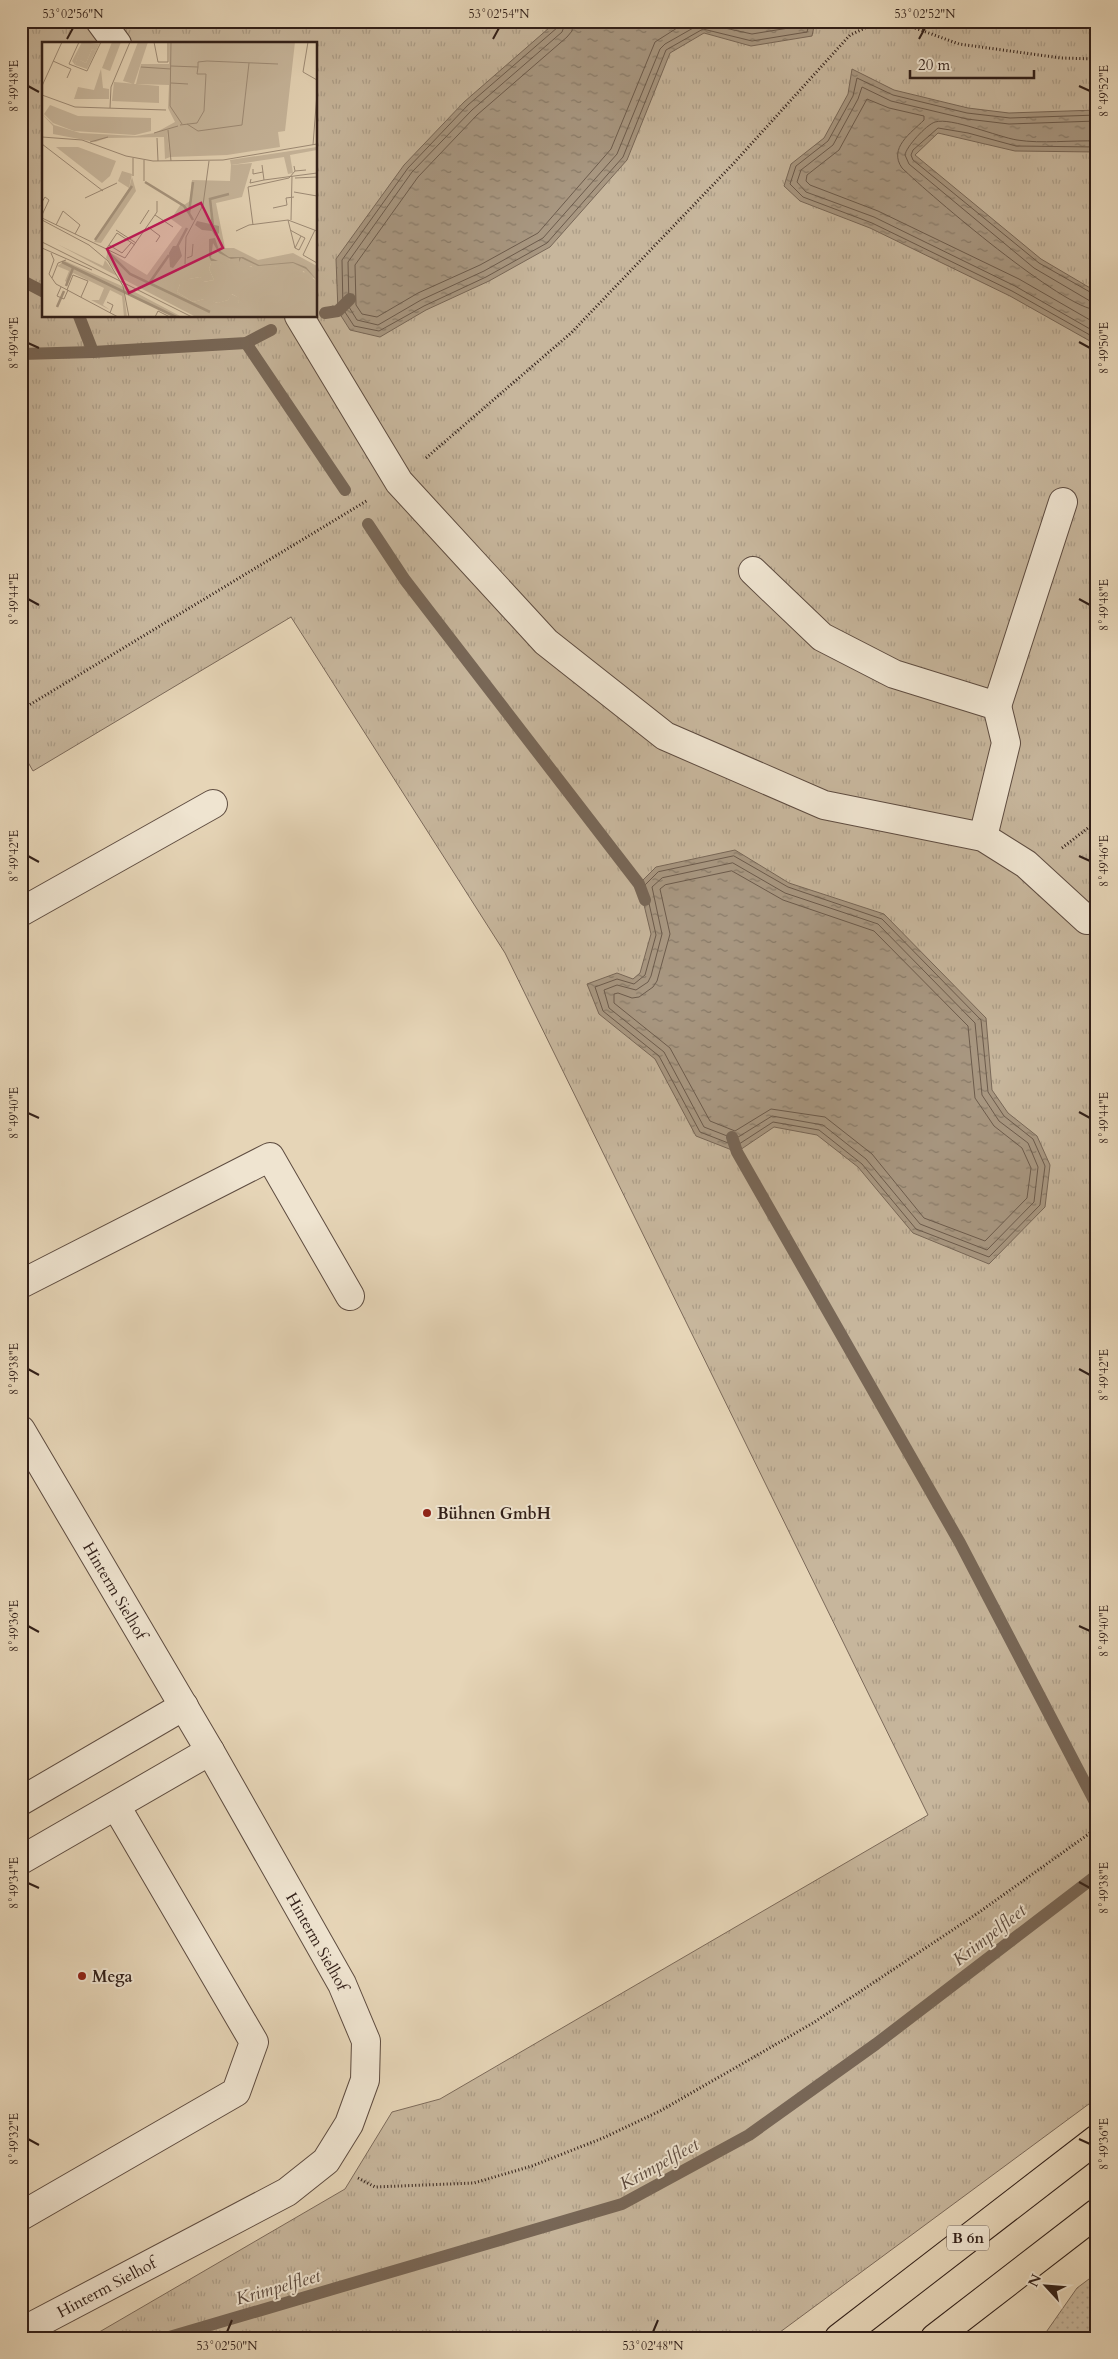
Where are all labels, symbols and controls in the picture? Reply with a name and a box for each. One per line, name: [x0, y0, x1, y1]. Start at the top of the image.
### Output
text: 53°02'56"N: [43, 6, 104, 22]
text: 53°02'54"N: [469, 6, 530, 22]
text: 53°02'52"N: [895, 6, 956, 22]
inset map: [42, 42, 318, 318]
scale bar: [910, 48, 1034, 80]
text: 20 m: [918, 55, 950, 75]
text: 8°49'48"E: [6, 60, 22, 112]
text: 8°49'52"E: [1096, 65, 1112, 117]
text: 8°49'46"E: [6, 317, 22, 369]
text: 8°49'50"E: [1096, 322, 1112, 374]
text: 8°49'44"E: [6, 573, 22, 625]
text: 8°49'48"E: [1096, 579, 1112, 631]
text: 8°49'42"E: [6, 830, 22, 882]
text: 8°49'46"E: [1096, 835, 1112, 887]
text: 8°49'40"E: [6, 1087, 22, 1139]
text: 8°49'44"E: [1096, 1092, 1112, 1144]
text: 8°49'38"E: [6, 1343, 22, 1395]
text: 8°49'42"E: [1096, 1349, 1112, 1401]
place label: Bühnen GmbH: [437, 1503, 551, 1525]
marker: Bühnen GmbH: [421, 1507, 433, 1519]
street label: Hinterm Sielhof: [77, 1538, 153, 1646]
text: 8°49'36"E: [6, 1600, 22, 1652]
text: 8°49'40"E: [1096, 1605, 1112, 1657]
text: 8°49'34"E: [6, 1857, 22, 1909]
text: 8°49'38"E: [1096, 1862, 1112, 1914]
street label: Hinterm Sielhof: [280, 1889, 354, 1996]
water label: Krimpelfleet: [947, 1898, 1032, 1972]
place label: Mega: [92, 1966, 133, 1988]
marker: Mega: [76, 1970, 88, 1982]
text: 8°49'32"E: [6, 2113, 22, 2165]
text: 8°49'36"E: [1096, 2118, 1112, 2170]
water label: Krimpelfleet: [615, 2132, 704, 2196]
road number: B 6n: [947, 2226, 989, 2250]
street label: Hinterm Sielhof: [53, 2251, 163, 2323]
north arrow: [1020, 2262, 1070, 2312]
water label: Krimpelfleet: [233, 2263, 324, 2311]
text: N: [1024, 2271, 1046, 2290]
text: 53°02'50"N: [197, 2338, 258, 2354]
text: 53°02'48"N: [623, 2338, 684, 2354]

